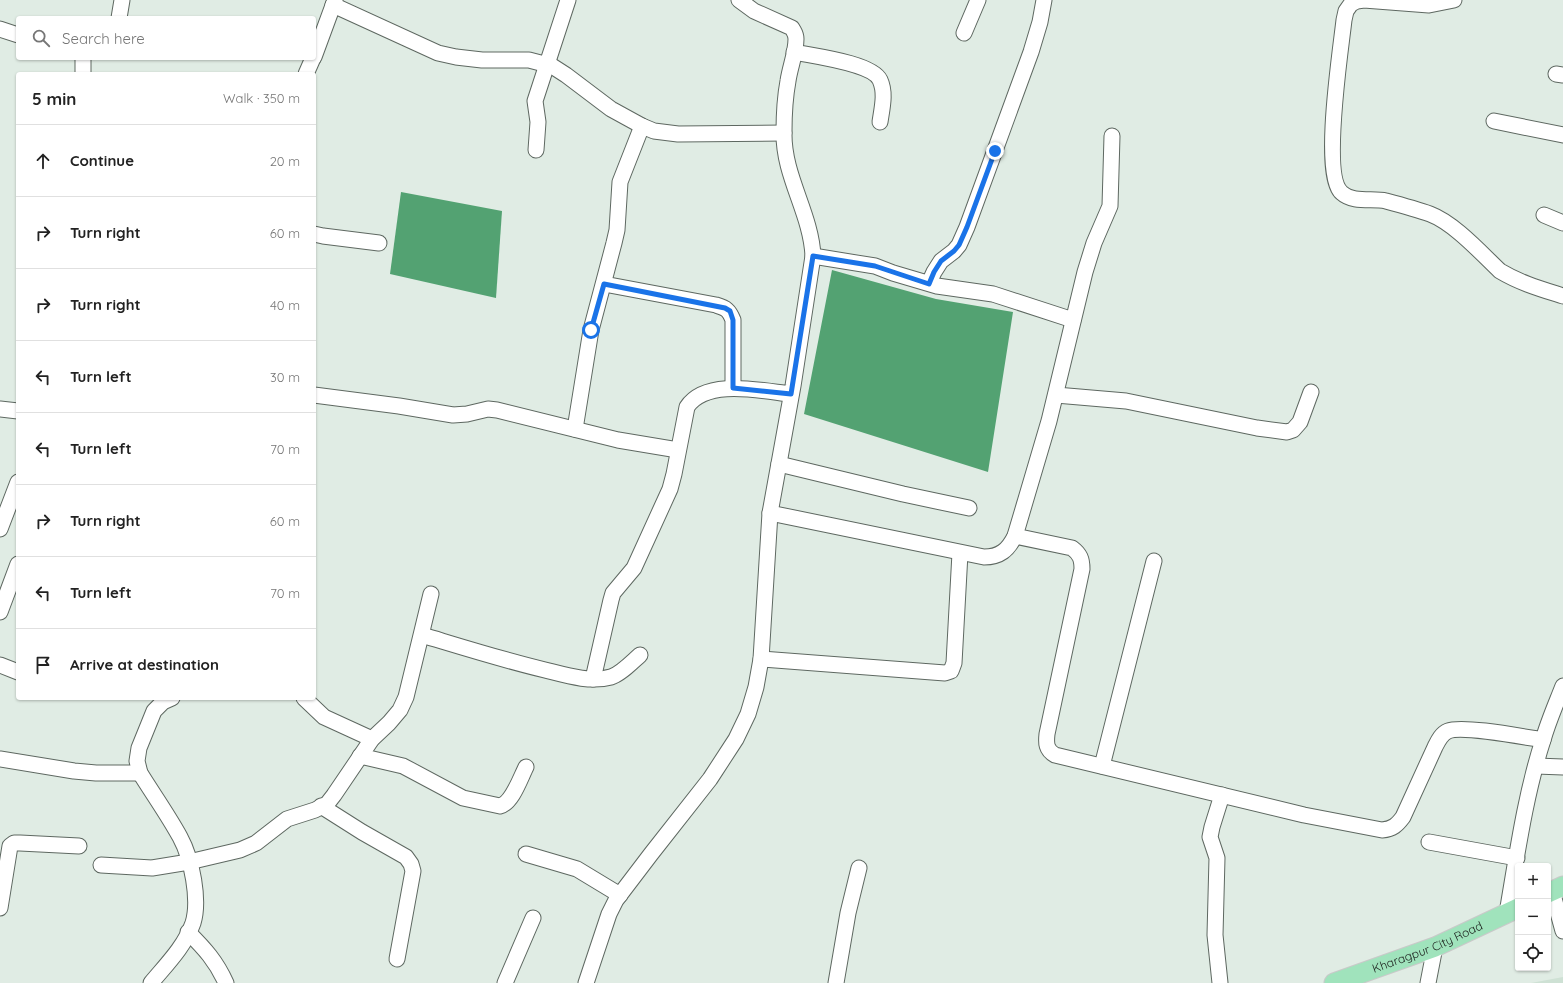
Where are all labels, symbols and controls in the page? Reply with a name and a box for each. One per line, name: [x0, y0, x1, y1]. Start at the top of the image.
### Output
search box: [16, 16, 316, 60]
icon: search: [30, 27, 52, 49]
text: Search here: [62, 29, 145, 48]
text: 5 min: [32, 88, 76, 109]
text: Walk · 350 m: [223, 90, 300, 106]
route end: [986, 142, 1004, 160]
icon: ahead: [32, 150, 54, 172]
text: Continue: [70, 151, 134, 170]
text: 20 m: [270, 153, 300, 169]
icon: right: [32, 222, 54, 244]
text: Turn right: [70, 223, 141, 242]
text: 60 m: [270, 225, 300, 241]
icon: right: [32, 294, 54, 316]
text: Turn right: [70, 295, 141, 314]
text: 40 m: [270, 297, 300, 313]
route start: [582, 321, 600, 339]
icon: left: [32, 366, 54, 388]
text: Turn left: [70, 367, 132, 386]
text: 30 m: [270, 369, 300, 385]
icon: left: [32, 438, 54, 460]
text: Turn left: [70, 439, 132, 458]
text: 70 m: [270, 441, 300, 457]
icon: right: [32, 510, 54, 532]
text: Turn right: [70, 511, 141, 530]
text: 60 m: [270, 513, 300, 529]
icon: left: [32, 582, 54, 604]
text: Turn left: [70, 583, 132, 602]
text: 70 m: [270, 585, 300, 601]
icon: arrive: [32, 654, 54, 676]
text: Arrive at destination: [70, 655, 219, 674]
map controls: [1515, 863, 1551, 971]
button: +: [1515, 863, 1551, 899]
button: −: [1515, 899, 1551, 935]
street label: Kharagpur City Road: [1370, 918, 1485, 976]
button: locate: [1515, 935, 1551, 971]

